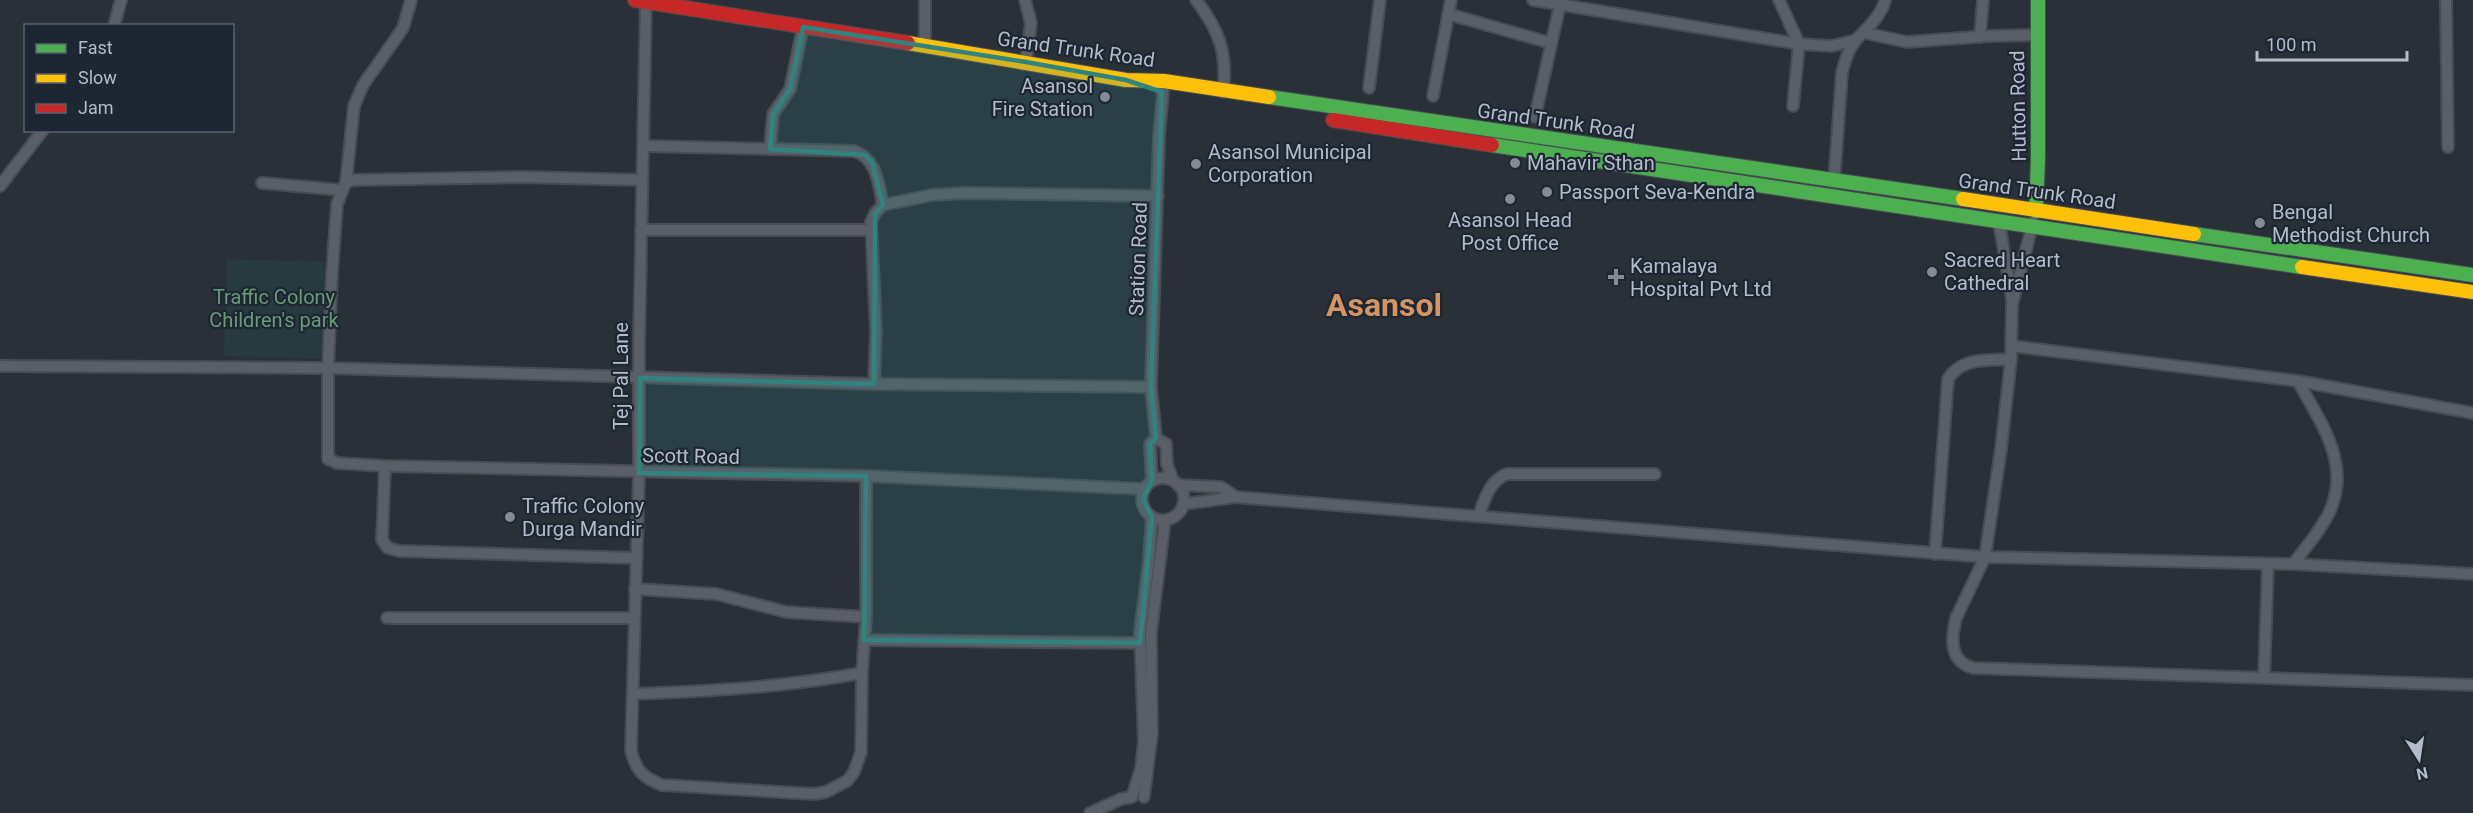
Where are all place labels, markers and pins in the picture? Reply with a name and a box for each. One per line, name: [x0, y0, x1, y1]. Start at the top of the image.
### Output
place label: Asansol Fire Station: [992, 74, 1093, 121]
marker: Asansol Fire Station: [1098, 90, 1112, 104]
place label: Asansol Municipal Corporation: [1208, 140, 1372, 187]
place label: Mahavir Sthan: [1527, 151, 1655, 175]
marker: Mahavir Sthan: [1508, 156, 1522, 170]
marker: Asansol Municipal Corporation: [1189, 157, 1203, 171]
place label: Passport Seva-Kendra: [1559, 180, 1755, 204]
marker: Passport Seva-Kendra: [1540, 185, 1554, 199]
marker: Asansol Head Post Office: [1503, 192, 1517, 206]
place label: Bengal Methodist Church: [2272, 200, 2430, 247]
place label: Asansol Head Post Office: [1448, 208, 1572, 255]
marker: Bengal Methodist Church: [2253, 216, 2267, 230]
place label: Sacred Heart Cathedral: [1944, 248, 2060, 295]
place label: Kamalaya Hospital Pvt Ltd: [1630, 254, 1772, 301]
marker: Sacred Heart Cathedral: [1925, 265, 1939, 279]
marker: Kamalaya Hospital Pvt Ltd: [1607, 268, 1625, 286]
place label: Traffic Colony Durga Mandir: [522, 494, 645, 541]
marker: Traffic Colony Durga Mandir: [503, 510, 517, 524]

